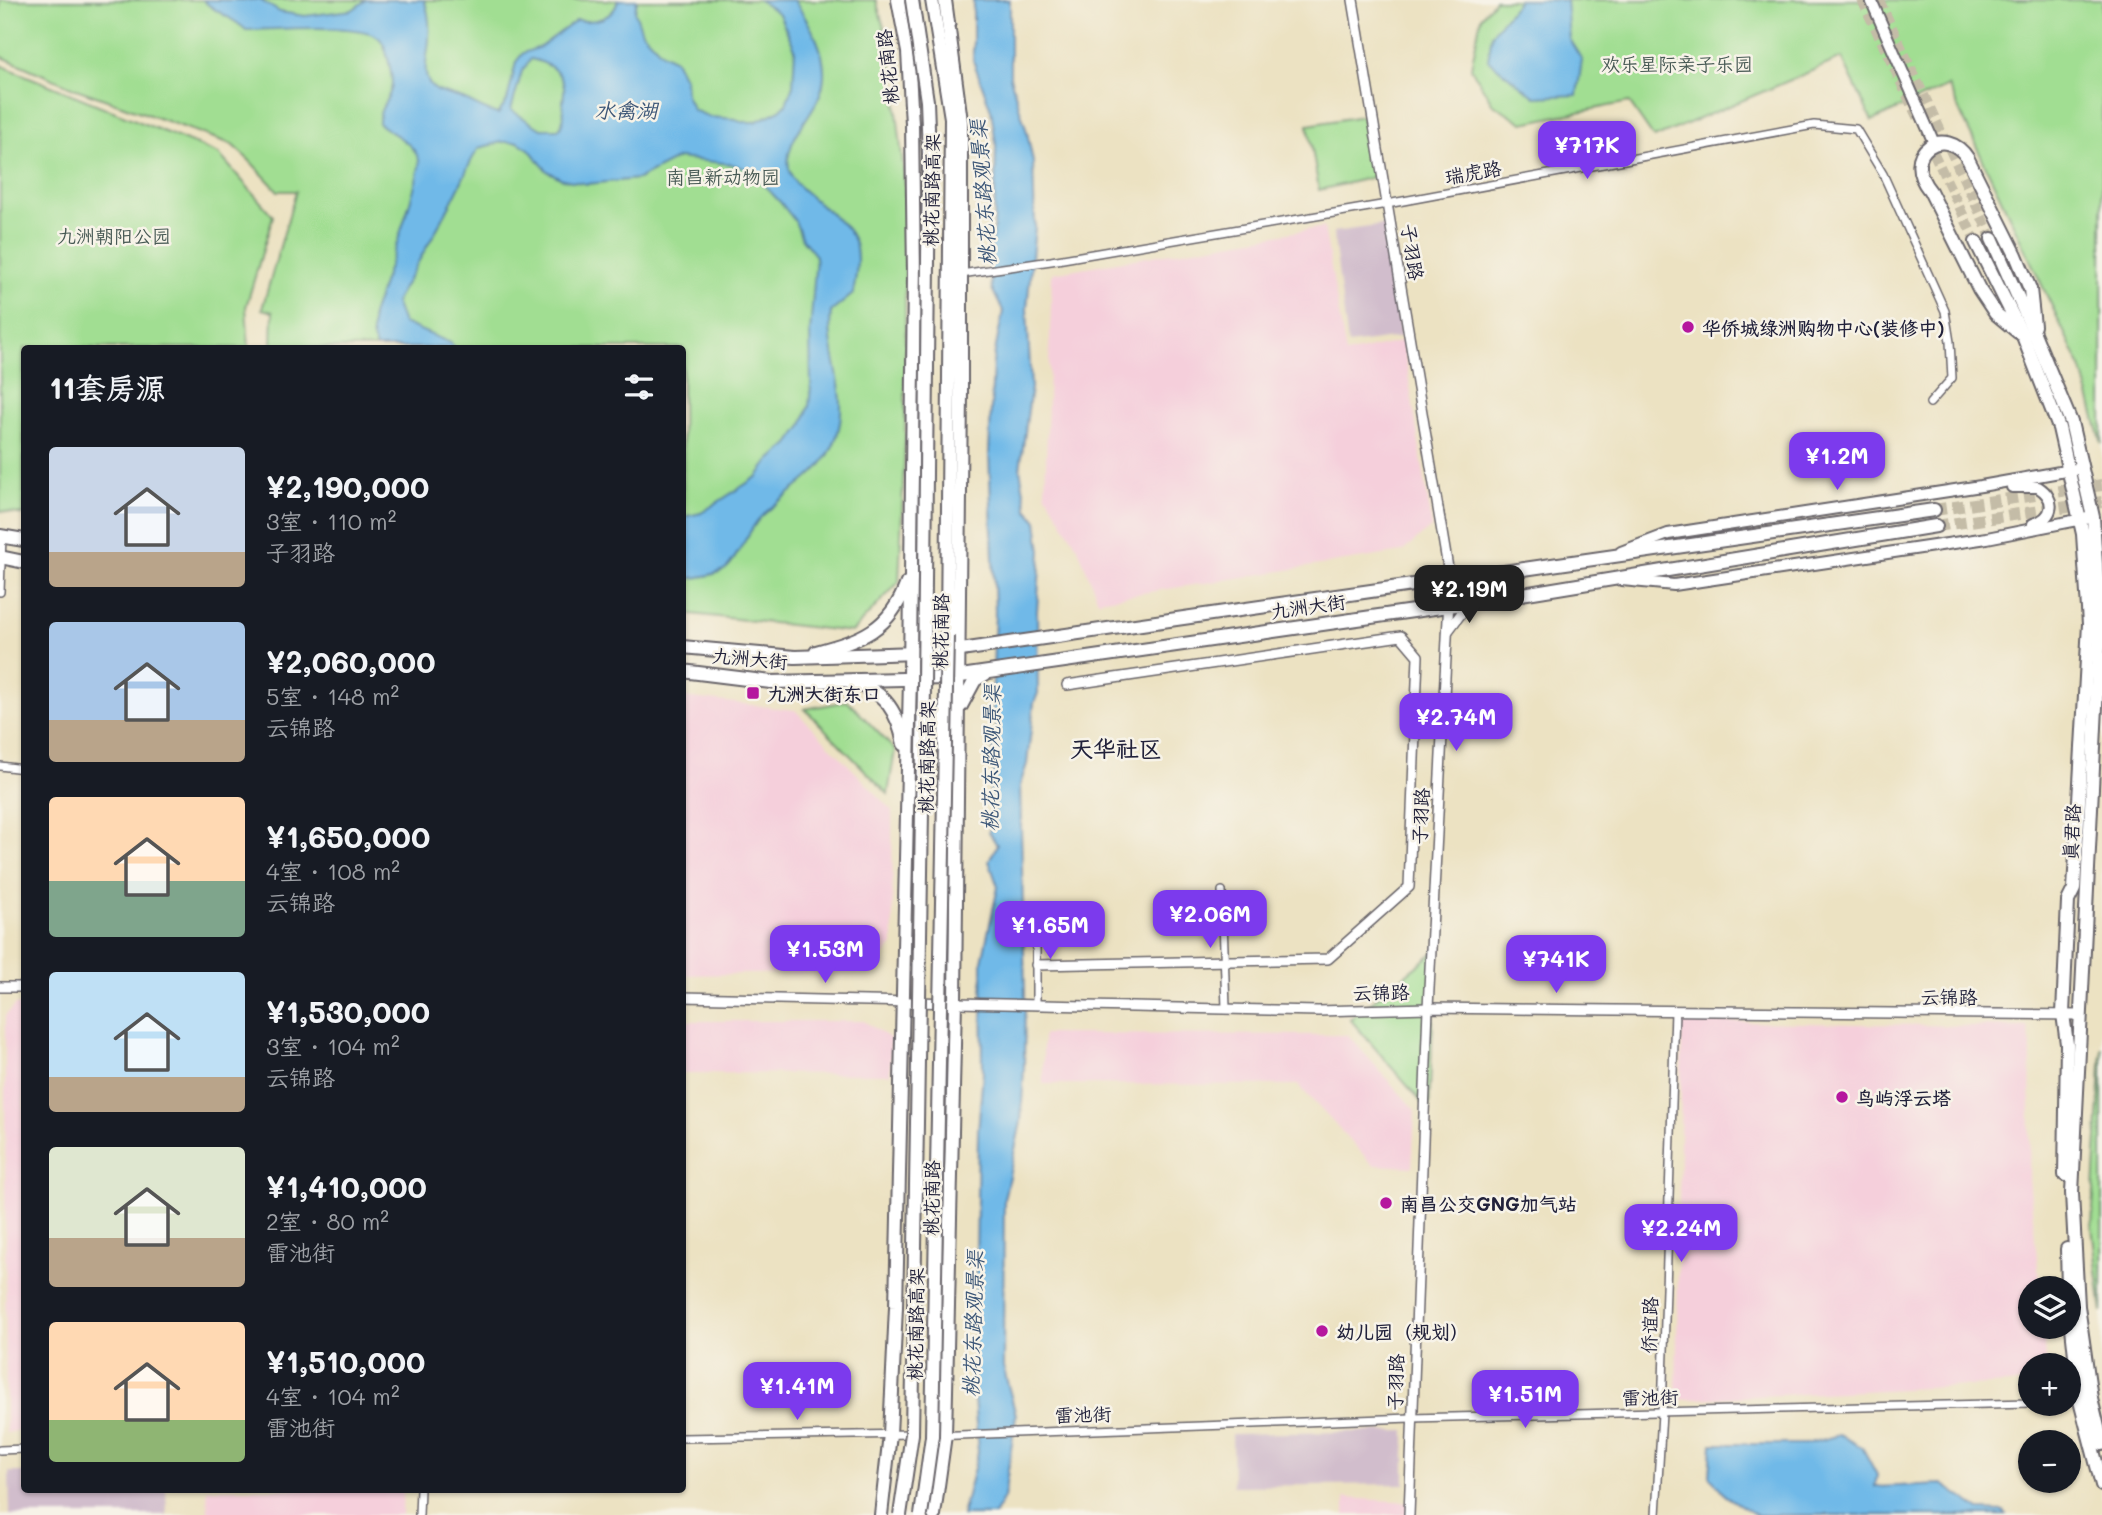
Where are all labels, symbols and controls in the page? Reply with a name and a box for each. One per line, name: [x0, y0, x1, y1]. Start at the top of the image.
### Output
street label: 桃花南路: [871, 28, 903, 106]
park label: 欢乐星际亲子乐园: [1601, 51, 1753, 76]
water label: 水禽湖: [595, 96, 659, 123]
water label: 桃花东路观景渠: [963, 117, 1001, 267]
pin: ¥717K: [1538, 122, 1636, 181]
text: ¥717K: [1554, 129, 1620, 159]
street label: 桃花南路高架: [918, 133, 944, 247]
street label: 瑞虎路: [1443, 155, 1503, 189]
park label: 南昌新动物园: [666, 164, 780, 189]
street label: 子羽路: [1396, 222, 1430, 282]
park label: 九洲朝阳公园: [57, 223, 171, 248]
place label: 华侨城绿洲购物中心(装修中): [1702, 315, 1944, 340]
marker: 华侨城绿洲购物中心(装修中): [1680, 319, 1696, 335]
text: 11套房源: [49, 367, 166, 407]
icon: filters: [620, 368, 658, 406]
pin: ¥1.2M: [1788, 433, 1886, 492]
text: ¥1.2M: [1805, 440, 1869, 470]
text: ¥2,190,000: [266, 466, 429, 506]
icon: home: [105, 475, 189, 559]
text: 3室 · 110 m²: [266, 506, 396, 536]
text: 子羽路: [266, 537, 335, 567]
pin: ¥2.19M: [1412, 566, 1526, 625]
text: ¥2.19M: [1430, 573, 1508, 603]
street label: 九洲大街: [1269, 588, 1347, 624]
street label: 桃花南路: [927, 593, 953, 669]
text: ¥2,060,000: [266, 641, 435, 681]
street label: 九洲大街: [711, 642, 789, 674]
icon: home: [105, 650, 189, 734]
text: 5室 · 148 m²: [266, 681, 399, 711]
place label: 九洲大街东口: [767, 681, 881, 706]
water label: 桃花东路观景渠: [975, 682, 1005, 832]
marker: 九洲大街东口: [745, 685, 761, 701]
pin: ¥2.74M: [1399, 694, 1513, 753]
street label: 桃花南路高架: [913, 700, 939, 814]
text: ¥2.74M: [1415, 701, 1497, 731]
text: 云锦路: [266, 712, 335, 742]
district label: 天华社区: [1070, 733, 1162, 763]
street label: 子羽路: [1406, 787, 1434, 845]
street label: 真君路: [2057, 803, 2085, 861]
text: ¥1,650,000: [266, 816, 430, 856]
icon: home: [105, 825, 189, 909]
text: 4室 · 108 m²: [266, 856, 400, 886]
text: 云锦路: [266, 887, 335, 917]
pin: ¥2.06M: [1153, 890, 1267, 950]
text: ¥2.06M: [1169, 898, 1251, 928]
pin: ¥1.65M: [993, 902, 1107, 961]
text: ¥1.65M: [1011, 909, 1089, 939]
pin: ¥1.53M: [768, 926, 882, 985]
text: ¥1.53M: [786, 933, 864, 963]
pin: ¥741K: [1507, 936, 1605, 995]
text: ¥741K: [1522, 943, 1590, 973]
street label: 云锦路: [1352, 979, 1410, 1005]
street label: 云锦路: [1920, 984, 1978, 1009]
text: ¥1,530,000: [266, 991, 430, 1031]
icon: home: [105, 1000, 189, 1084]
text: 3室 · 104 m²: [266, 1031, 400, 1061]
text: 云锦路: [266, 1062, 335, 1092]
place label: 鸟屿浮云塔: [1856, 1085, 1951, 1110]
marker: 鸟屿浮云塔: [1834, 1089, 1850, 1105]
street label: 桃花南路: [918, 1160, 944, 1236]
text: ¥1,410,000: [266, 1166, 427, 1206]
icon: home: [105, 1175, 189, 1259]
place label: 南昌公交GNG加气站: [1400, 1191, 1577, 1216]
marker: 南昌公交GNG加气站: [1378, 1195, 1394, 1211]
pin: ¥2.24M: [1624, 1204, 1738, 1264]
text: 2室 · 80 m²: [266, 1206, 389, 1236]
text: ¥2.24M: [1640, 1212, 1722, 1242]
text: 雷池街: [266, 1237, 335, 1267]
water label: 桃花东路观景渠: [956, 1248, 988, 1398]
street label: 桃花南路高架: [902, 1267, 928, 1381]
map controls: [2018, 1276, 2081, 1493]
button: layers: [2018, 1276, 2081, 1339]
street label: 侨谊路: [1636, 1296, 1662, 1354]
place label: 幼儿园（规划）: [1336, 1319, 1469, 1344]
marker: 幼儿园（规划）: [1314, 1323, 1330, 1339]
text: ¥1,510,000: [266, 1341, 425, 1381]
icon: home: [105, 1350, 189, 1434]
street label: 子羽路: [1382, 1353, 1408, 1411]
button: +: [2018, 1353, 2081, 1416]
pin: ¥1.41M: [740, 1362, 854, 1422]
text: ¥1.41M: [759, 1370, 835, 1400]
pin: ¥1.51M: [1468, 1370, 1582, 1430]
text: ¥1.51M: [1488, 1378, 1562, 1408]
text: 4室 · 104 m²: [266, 1381, 400, 1411]
street label: 雷池街: [1621, 1384, 1679, 1410]
street label: 雷池街: [1054, 1401, 1112, 1427]
text: 雷池街: [266, 1412, 335, 1442]
button: −: [2018, 1430, 2081, 1493]

